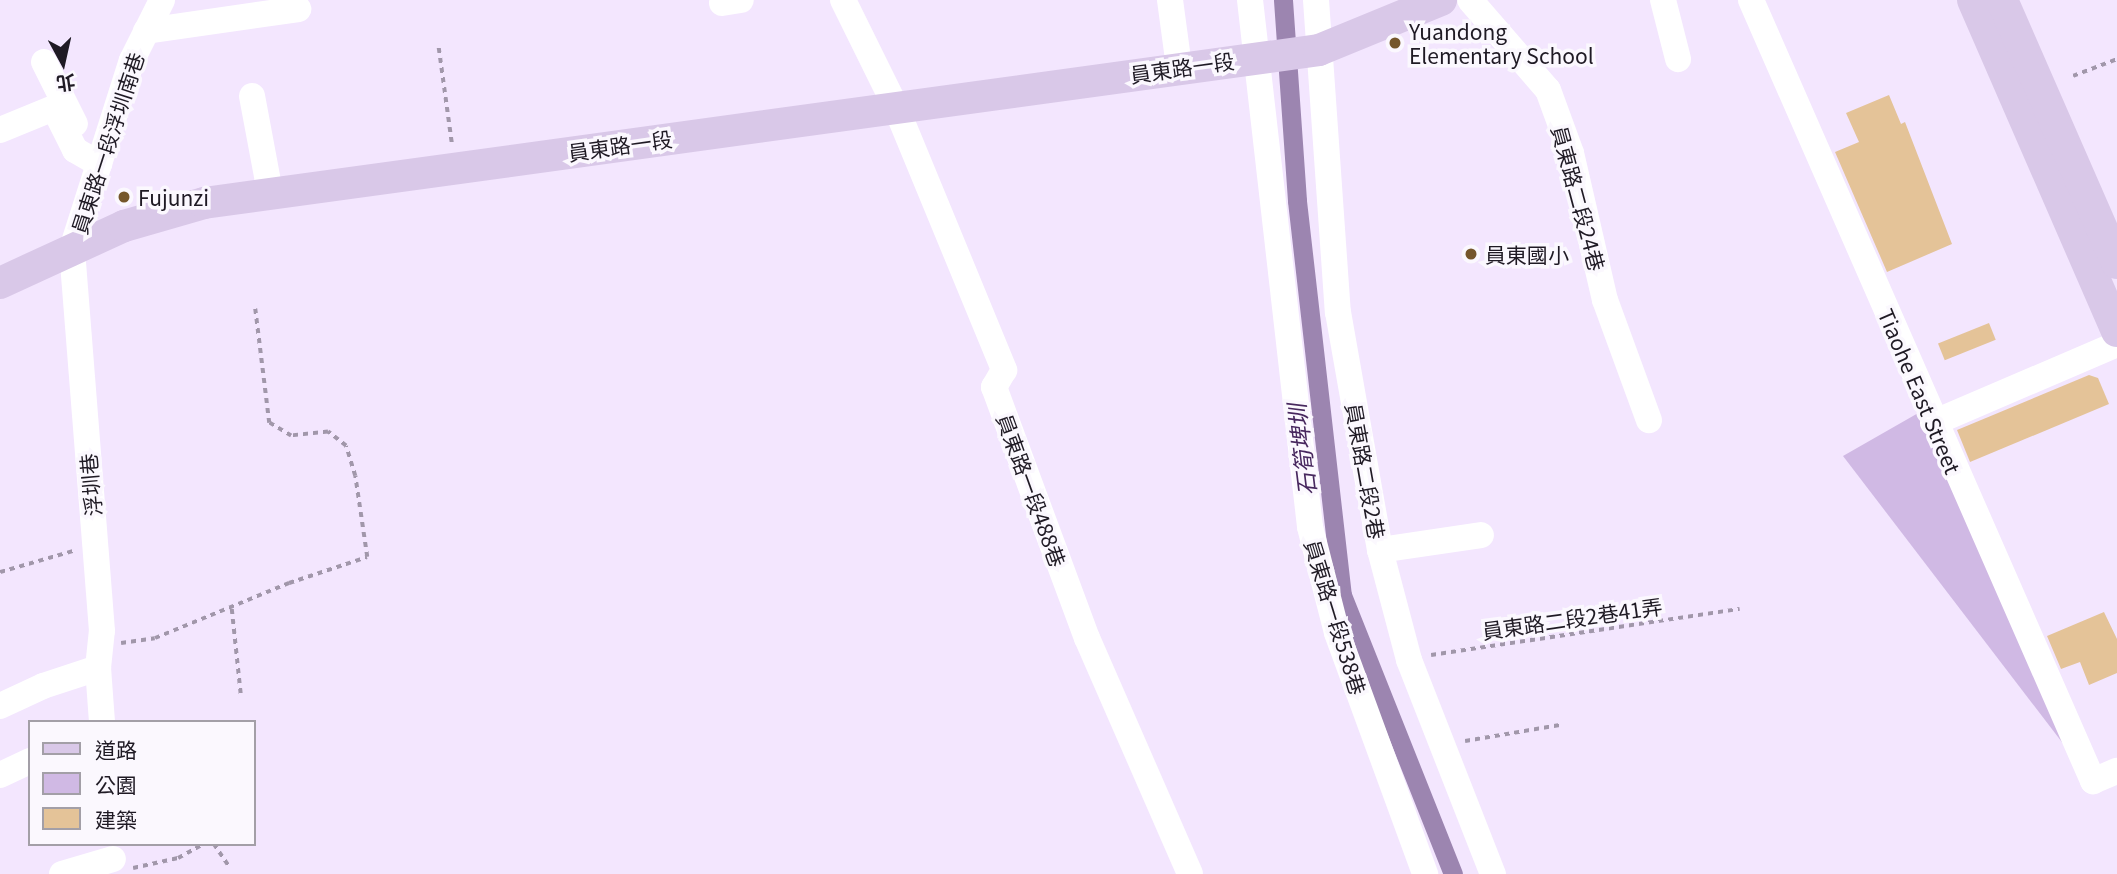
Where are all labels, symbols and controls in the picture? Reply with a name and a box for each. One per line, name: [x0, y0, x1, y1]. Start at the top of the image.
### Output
place label: Yuandong Elementary School: [1409, 18, 1594, 68]
north arrow: [28, 28, 98, 98]
marker: Yuandong Elementary School: [1387, 35, 1403, 51]
street label: 員東路一段: [1128, 47, 1236, 87]
street label: 員東路一段浮圳南巷: [66, 49, 148, 237]
text: 北: [55, 70, 77, 99]
street label: 員東路二段24巷: [1548, 123, 1610, 273]
street label: 員東路一段: [566, 125, 674, 165]
place label: Fujunzi: [138, 184, 209, 210]
marker: Fujunzi: [116, 189, 132, 205]
place label: 員東國小: [1485, 241, 1569, 267]
marker: 員東國小: [1463, 246, 1479, 262]
street label: Tiaohe East Street: [1874, 305, 1966, 477]
street label: 員東路二段2巷: [1342, 401, 1390, 541]
water label: 石筍埤圳: [1282, 403, 1320, 497]
street label: 員東路一段488巷: [993, 410, 1071, 570]
street label: 浮圳巷: [75, 453, 105, 517]
street label: 員東路一段538巷: [1300, 536, 1372, 698]
street label: 員東路二段2巷41弄: [1480, 593, 1664, 643]
legend: [28, 720, 256, 846]
text: 道路: [95, 734, 137, 764]
text: 公園: [95, 769, 137, 799]
text: 建築: [95, 804, 137, 834]

